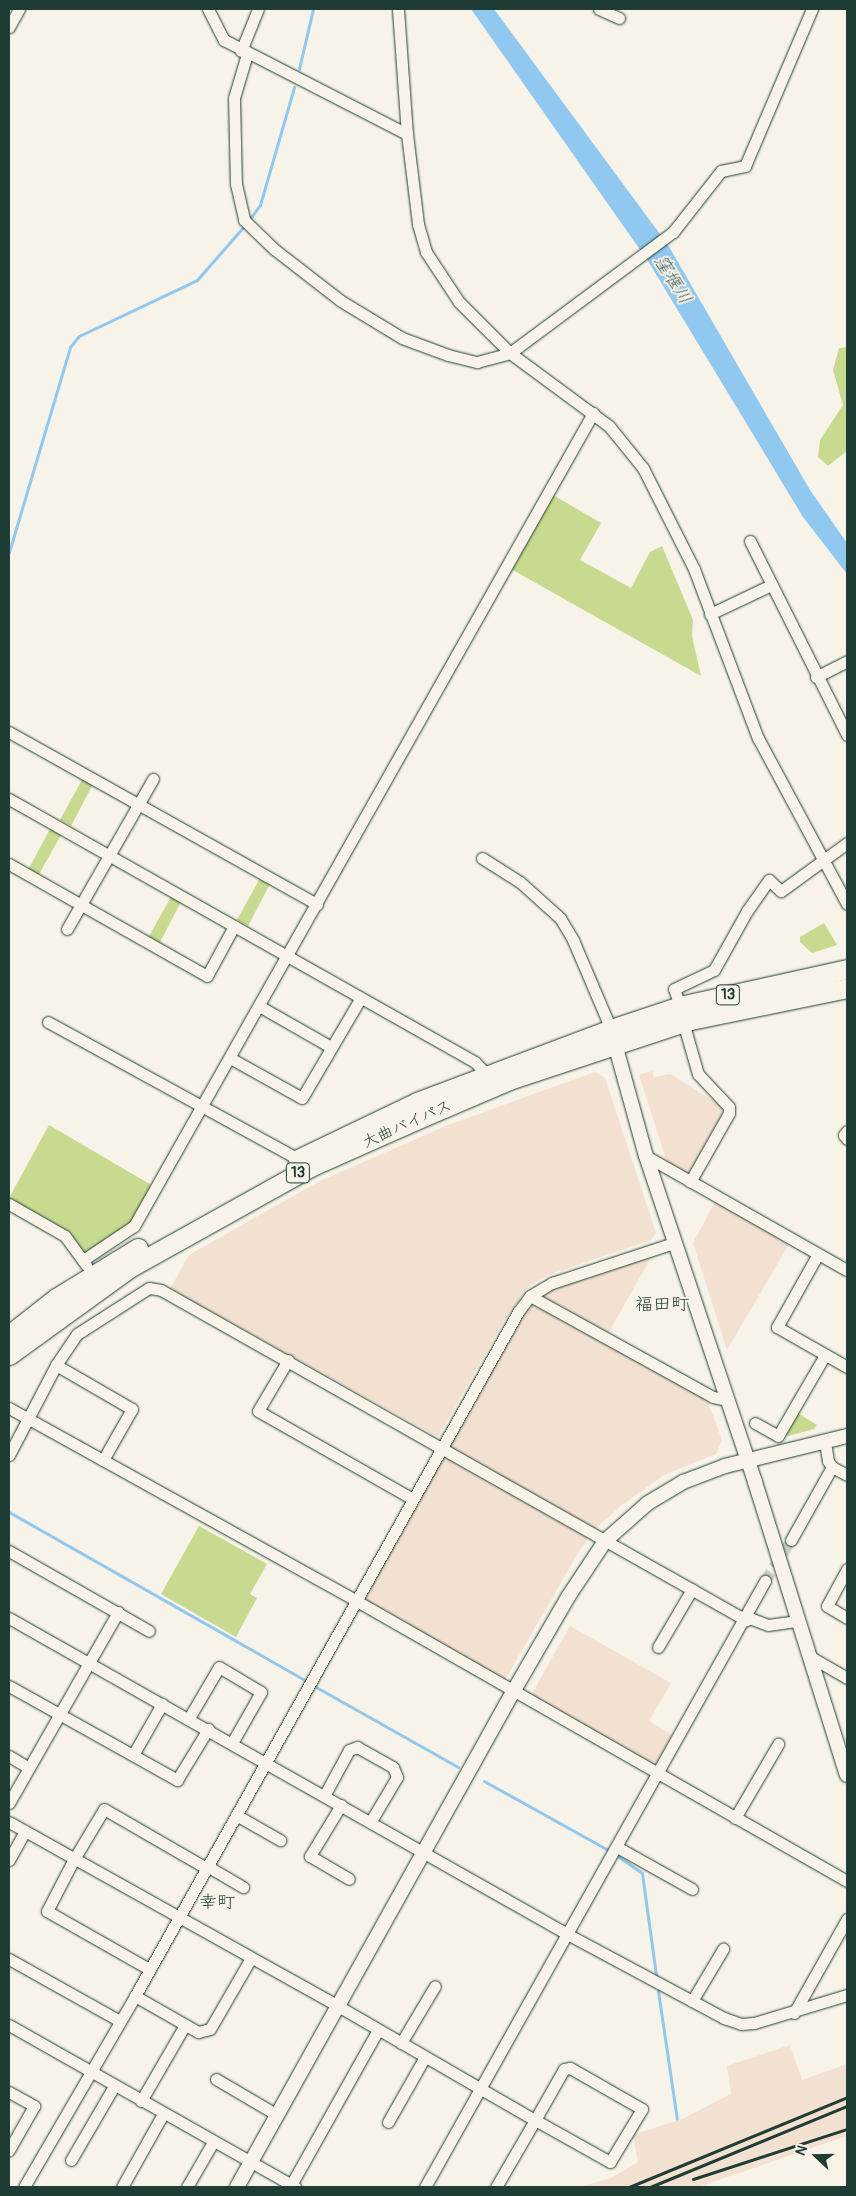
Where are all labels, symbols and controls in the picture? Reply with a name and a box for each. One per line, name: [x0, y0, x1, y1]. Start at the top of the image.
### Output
water label: 窪堰川: [649, 251, 695, 309]
road number: 13: [716, 982, 740, 1008]
street label: 大曲バイパス: [359, 1096, 455, 1152]
road number: 13: [286, 1160, 310, 1186]
district label: 福田町: [635, 1294, 689, 1316]
district label: 幸町: [199, 1892, 235, 1914]
north arrow: [791, 2131, 841, 2181]
text: N: [792, 2143, 811, 2158]

